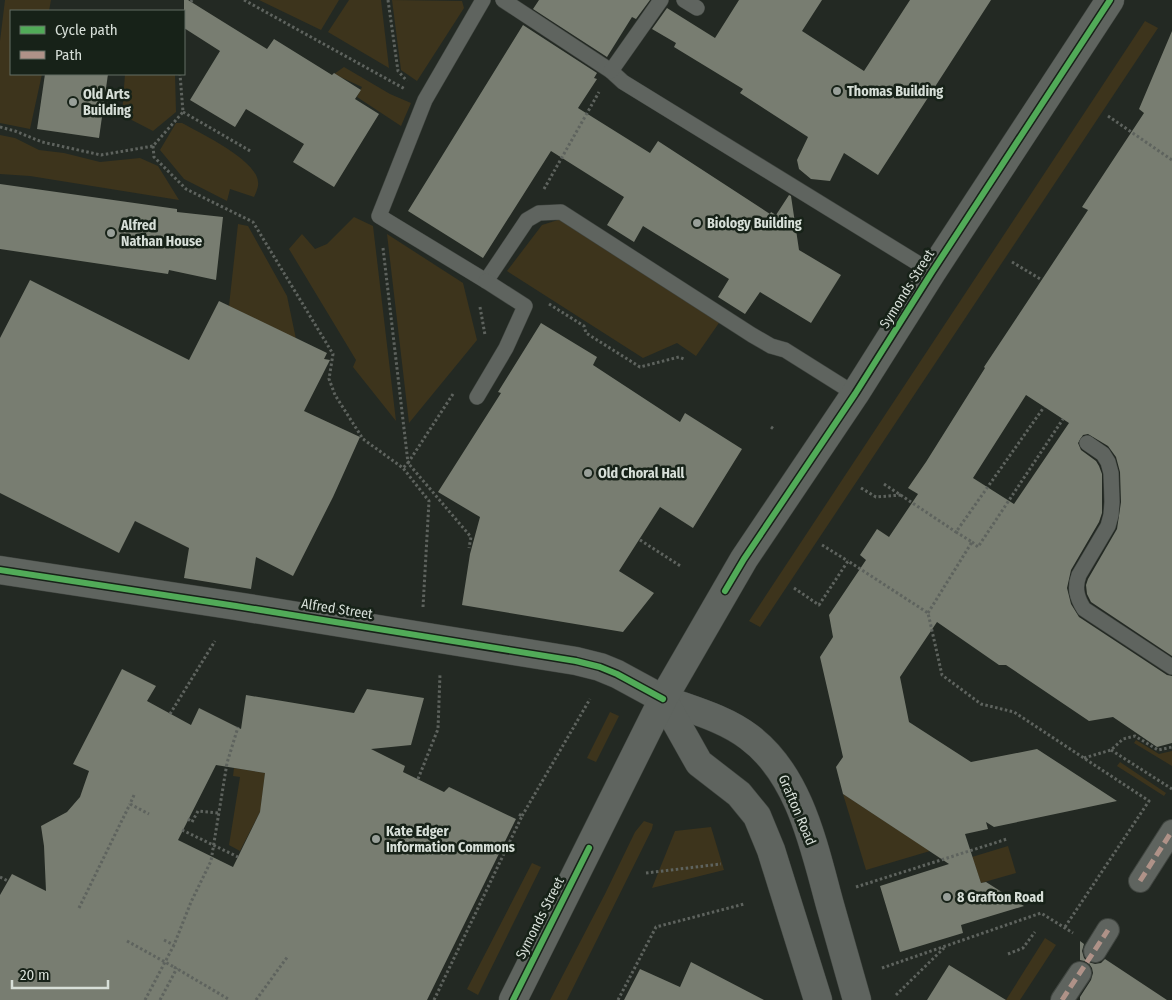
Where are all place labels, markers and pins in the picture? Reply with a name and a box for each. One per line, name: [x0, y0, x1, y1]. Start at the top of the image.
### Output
place label: Thomas Building: [847, 83, 943, 100]
marker: Thomas Building: [831, 85, 843, 97]
place label: Old Arts Building: [83, 86, 131, 119]
marker: Old Arts Building: [67, 96, 79, 108]
place label: Biology Building: [707, 215, 802, 232]
place label: Alfred Nathan House: [120, 217, 202, 250]
marker: Biology Building: [691, 217, 703, 229]
marker: Alfred Nathan House: [105, 227, 117, 239]
place label: Old Choral Hall: [598, 465, 684, 482]
marker: Old Choral Hall: [582, 467, 594, 479]
place label: Kate Edger Information Commons: [386, 823, 515, 856]
marker: Kate Edger Information Commons: [370, 833, 382, 845]
place label: 8 Grafton Road: [957, 889, 1044, 906]
marker: 8 Grafton Road: [941, 891, 953, 903]

